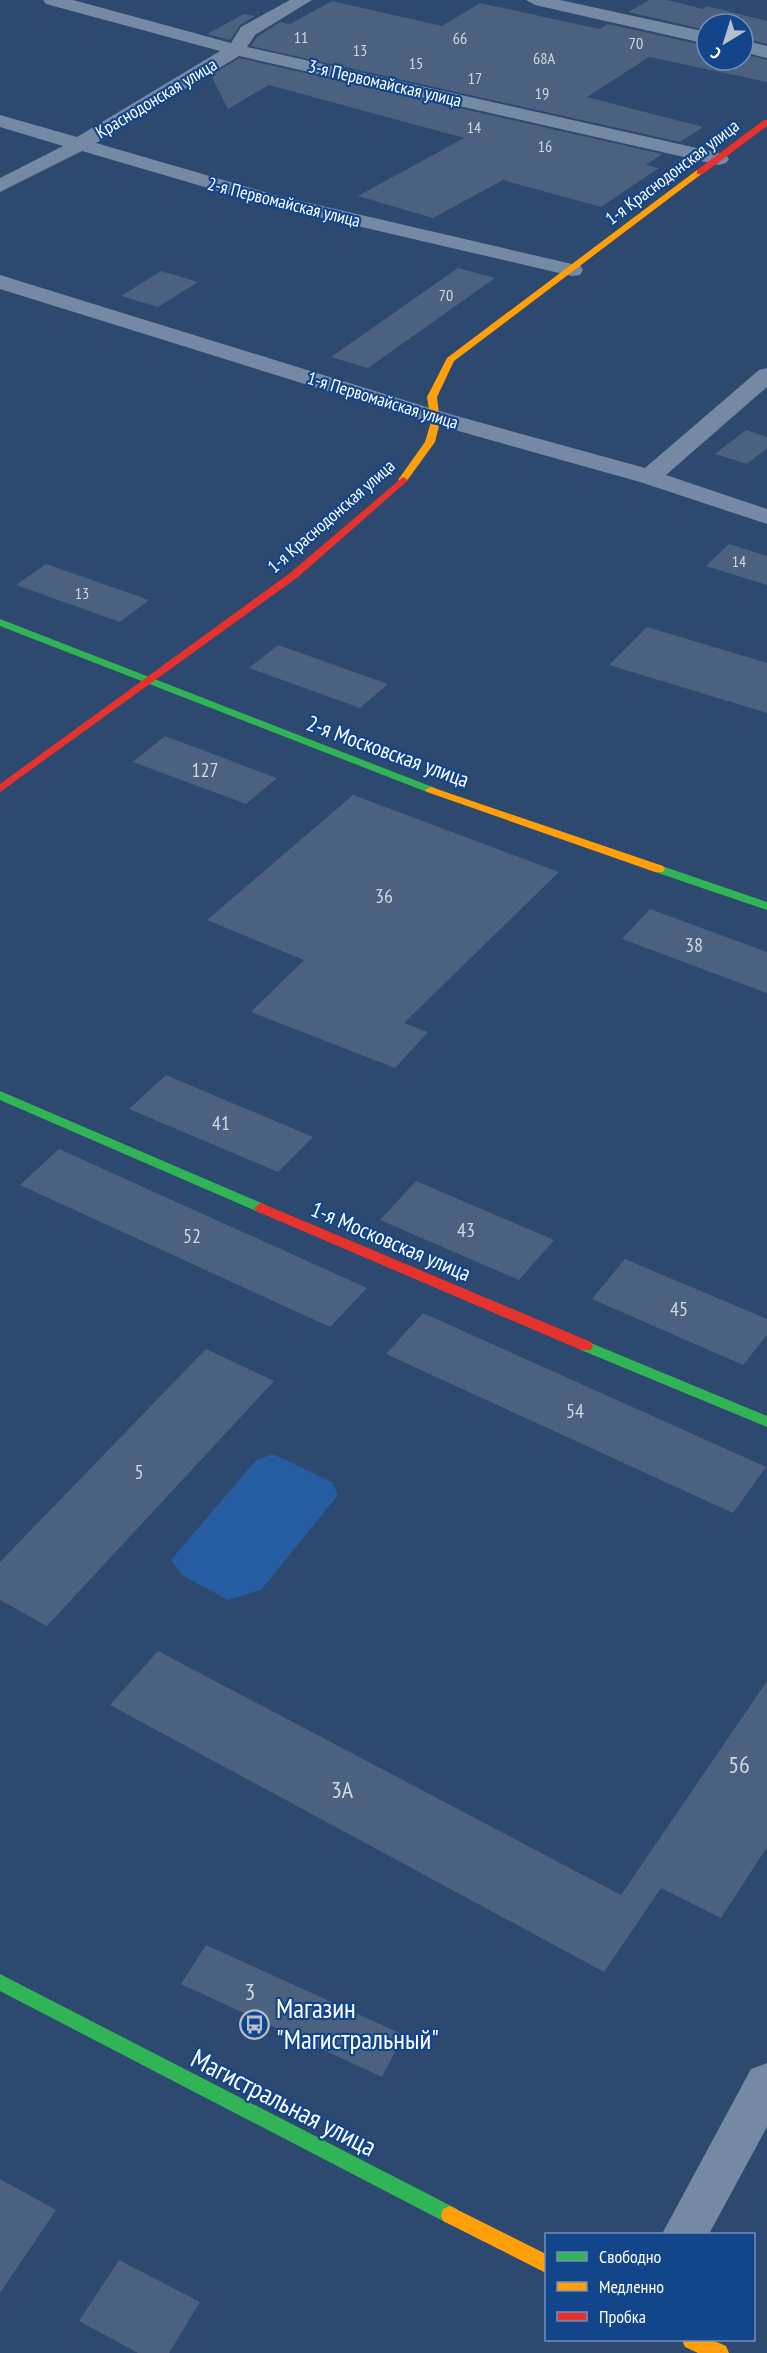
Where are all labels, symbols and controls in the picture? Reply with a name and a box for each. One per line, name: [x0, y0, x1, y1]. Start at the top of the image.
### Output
north arrow: [695, 12, 755, 72]
house number: 11: [294, 27, 308, 47]
house number: 66: [453, 28, 467, 48]
house number: 70: [629, 33, 643, 53]
house number: 13: [353, 40, 367, 60]
text: С: [706, 43, 725, 64]
house number: 68А: [533, 48, 555, 68]
street label: Краснодонская улица: [91, 53, 221, 143]
house number: 15: [409, 53, 423, 73]
street label: 3-я Первомайская улица: [306, 54, 464, 112]
house number: 17: [468, 68, 482, 88]
house number: 19: [535, 83, 549, 103]
street label: 1-я Краснодонская улица: [601, 114, 743, 230]
house number: 14: [467, 117, 481, 137]
house number: 16: [538, 136, 552, 156]
street label: 2-я Первомайская улица: [205, 172, 363, 232]
house number: 70: [439, 285, 453, 305]
street label: 1-я Первомайская улица: [305, 366, 461, 434]
street label: 1-я Краснодонская улица: [262, 454, 400, 578]
house number: 14: [732, 551, 746, 571]
house number: 13: [75, 583, 89, 603]
street label: 2-я Московская улица: [303, 709, 473, 793]
house number: 127: [192, 757, 219, 783]
house number: 36: [375, 883, 393, 909]
house number: 38: [685, 932, 703, 958]
house number: 41: [212, 1110, 230, 1136]
street label: 1-я Московская улица: [307, 1195, 475, 1287]
house number: 43: [457, 1217, 475, 1243]
house number: 52: [183, 1223, 201, 1249]
house number: 45: [670, 1296, 688, 1322]
house number: 54: [566, 1398, 584, 1424]
house number: 5: [135, 1459, 144, 1485]
house number: 56: [728, 1749, 750, 1780]
house number: 3А: [331, 1774, 354, 1805]
house number: 3: [245, 1976, 255, 2007]
place label: Магазин "Магистральный": [276, 1991, 439, 2056]
bus stop icon: Магазин "Магистральный": [239, 2008, 271, 2040]
street label: Магистральная улица: [186, 2041, 382, 2163]
legend: [545, 2233, 755, 2341]
text: Свободно: [599, 2245, 662, 2268]
text: Медленно: [599, 2275, 664, 2298]
text: Пробка: [599, 2305, 646, 2328]

